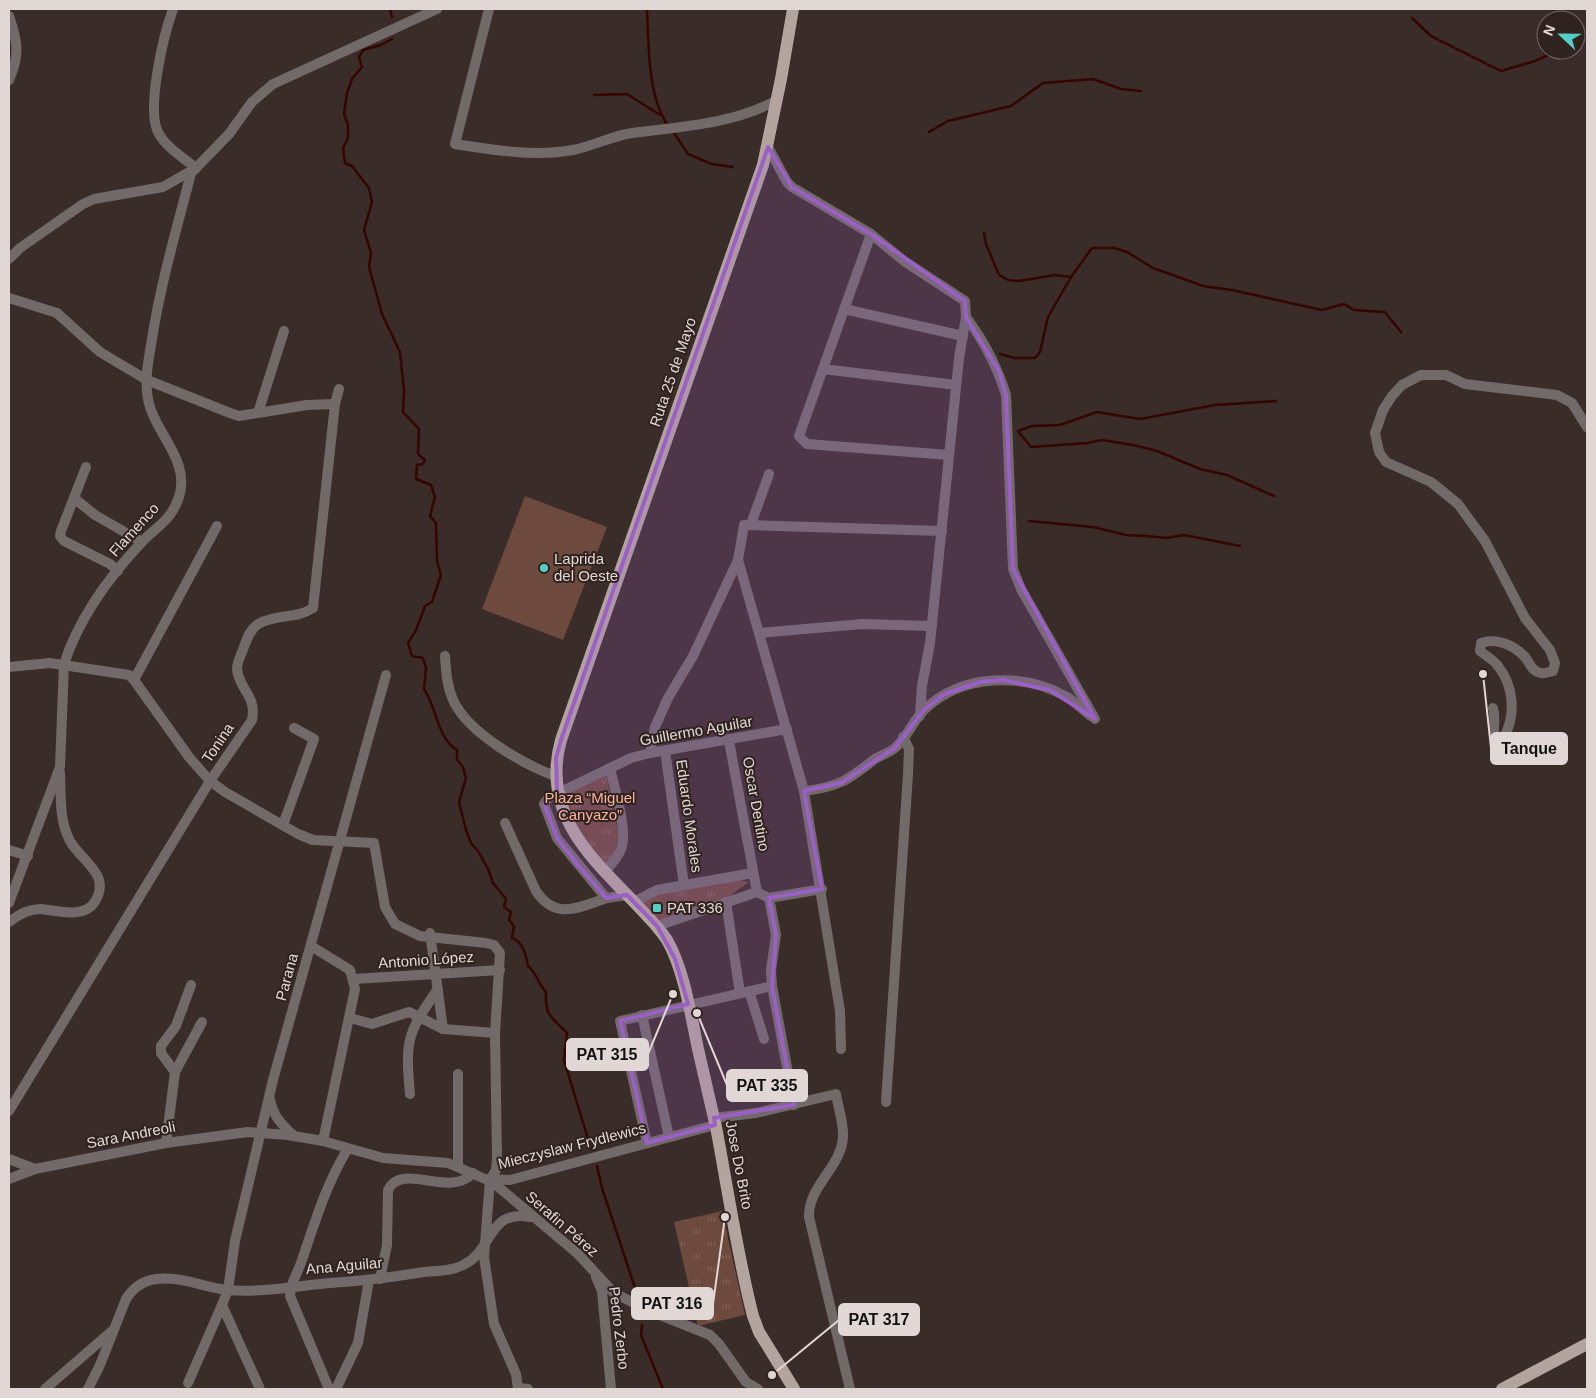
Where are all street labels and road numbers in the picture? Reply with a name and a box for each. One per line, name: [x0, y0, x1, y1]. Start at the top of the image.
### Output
street label: Ruta 25 de Mayo: [646, 315, 699, 429]
street label: Flamenco: [105, 500, 162, 560]
street label: Guillermo Aguilar: [638, 712, 754, 749]
street label: Tonina: [198, 719, 237, 766]
street label: Oscar Dentino: [740, 755, 773, 853]
street label: Eduardo Morales: [673, 758, 706, 874]
street label: Antonio López: [378, 948, 474, 971]
street label: Parana: [272, 951, 301, 1002]
street label: Sara Andreoli: [85, 1118, 177, 1151]
street label: Mieczyslaw Frydlewics: [496, 1119, 648, 1172]
street label: Jose Do Brito: [723, 1119, 756, 1211]
street label: Serafin Pérez: [522, 1187, 602, 1260]
street label: Ana Aguilar: [305, 1254, 383, 1277]
street label: Pedro Zerbo: [606, 1286, 633, 1370]

